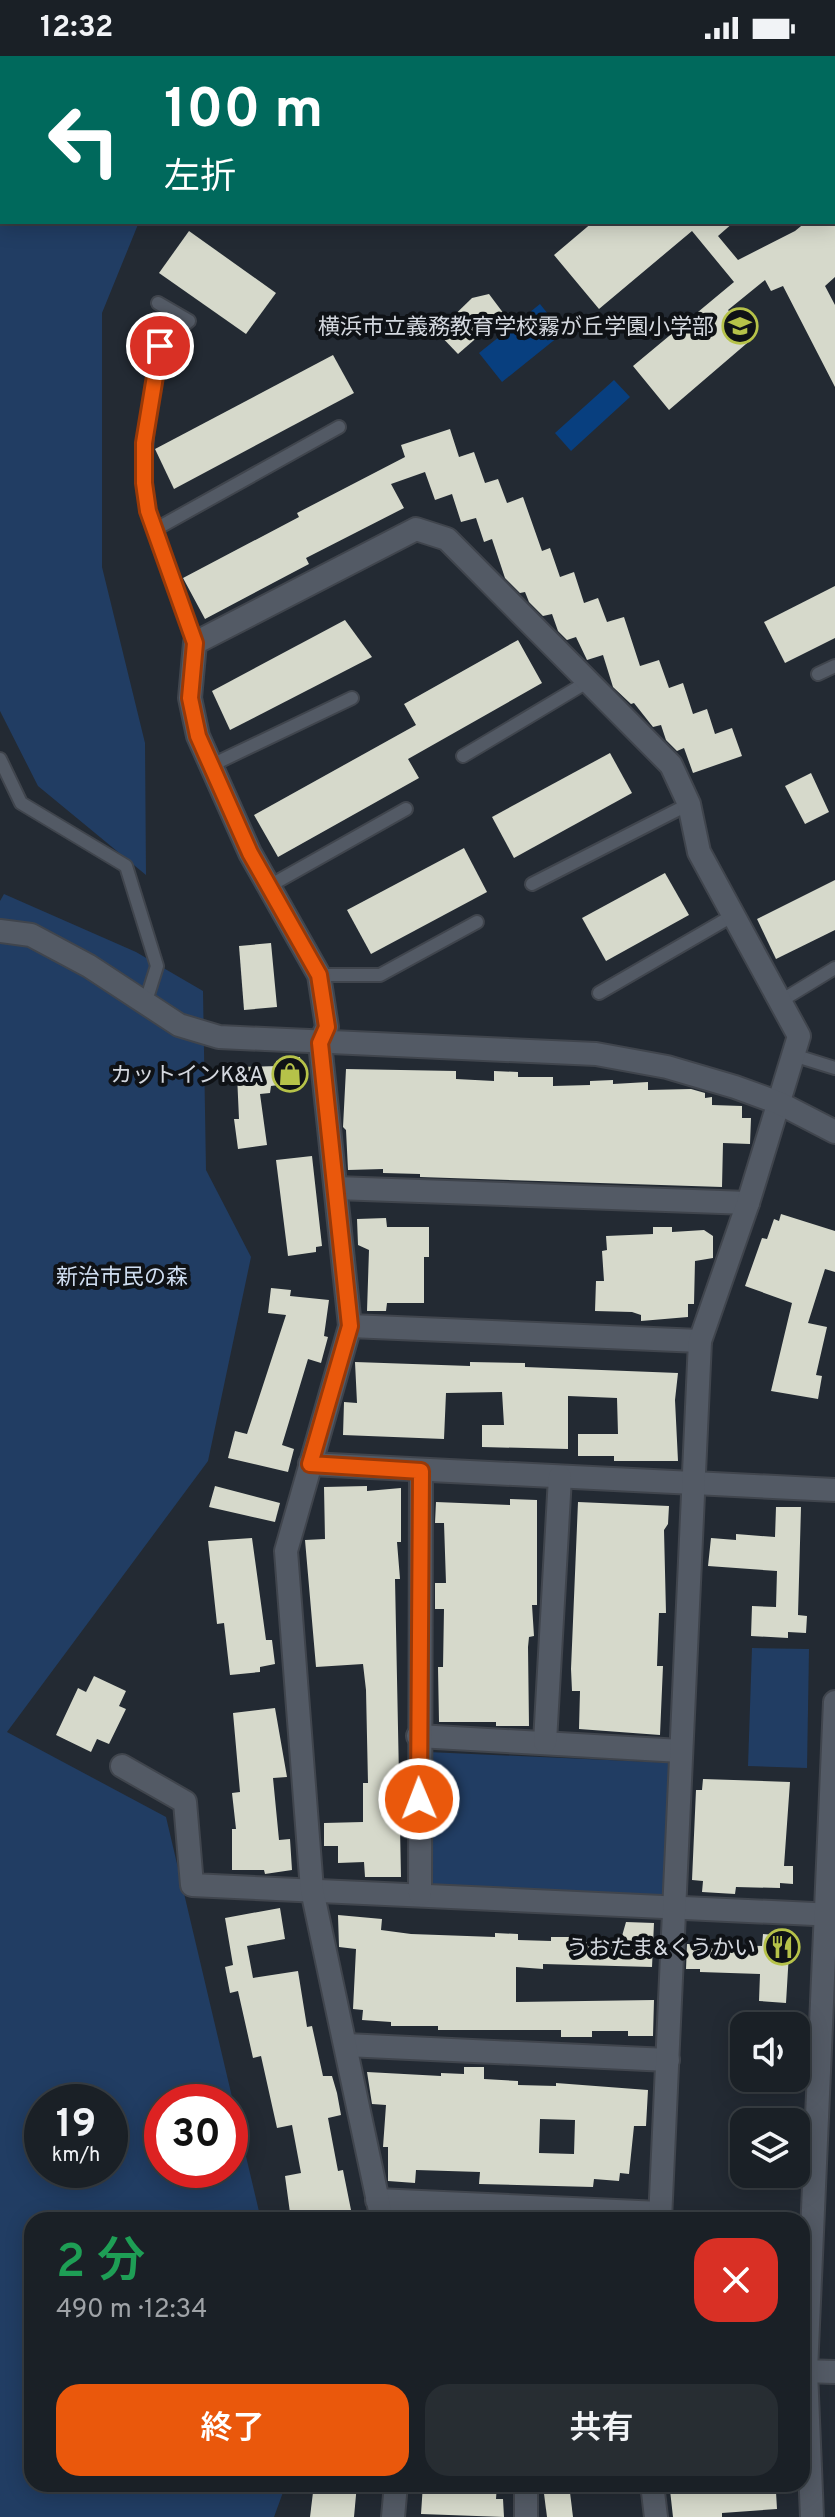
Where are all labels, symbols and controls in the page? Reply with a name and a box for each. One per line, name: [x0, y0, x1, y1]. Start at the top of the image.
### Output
text: 12:32: [40, 10, 113, 47]
text: 100 m: [164, 77, 323, 147]
icon: left: [32, 88, 136, 192]
text: 左折: [164, 156, 236, 202]
school or university icon: 横浜市立義務教育学校霧が丘学園小学部: [721, 307, 759, 345]
pin: [126, 312, 194, 380]
place label: 横浜市立義務教育学校霧が丘学園小学部: [318, 315, 714, 342]
icon: arrive: [138, 324, 182, 368]
shop icon: カットインK&A: [271, 1055, 309, 1093]
place label: カットインK&A: [110, 1063, 264, 1090]
park label: 新治市民の森: [56, 1265, 188, 1292]
position arrow: [377, 1757, 461, 1841]
restaurant icon: うおたま&くうかい: [763, 1928, 801, 1966]
place label: うおたま&くうかい: [566, 1936, 756, 1963]
map controls: [730, 2012, 810, 2188]
button: sound: [730, 2012, 810, 2092]
speed limit sign: 30: [144, 2084, 248, 2188]
text: 19: [56, 2101, 96, 2151]
button: layers: [730, 2108, 810, 2188]
text: km/h: [52, 2143, 100, 2169]
text: 2 分: [56, 2234, 145, 2294]
button: close: [694, 2238, 778, 2322]
text: 490 m · 12:34: [56, 2294, 207, 2327]
button: 終了: [56, 2384, 409, 2476]
button: 共有: [425, 2384, 778, 2476]

